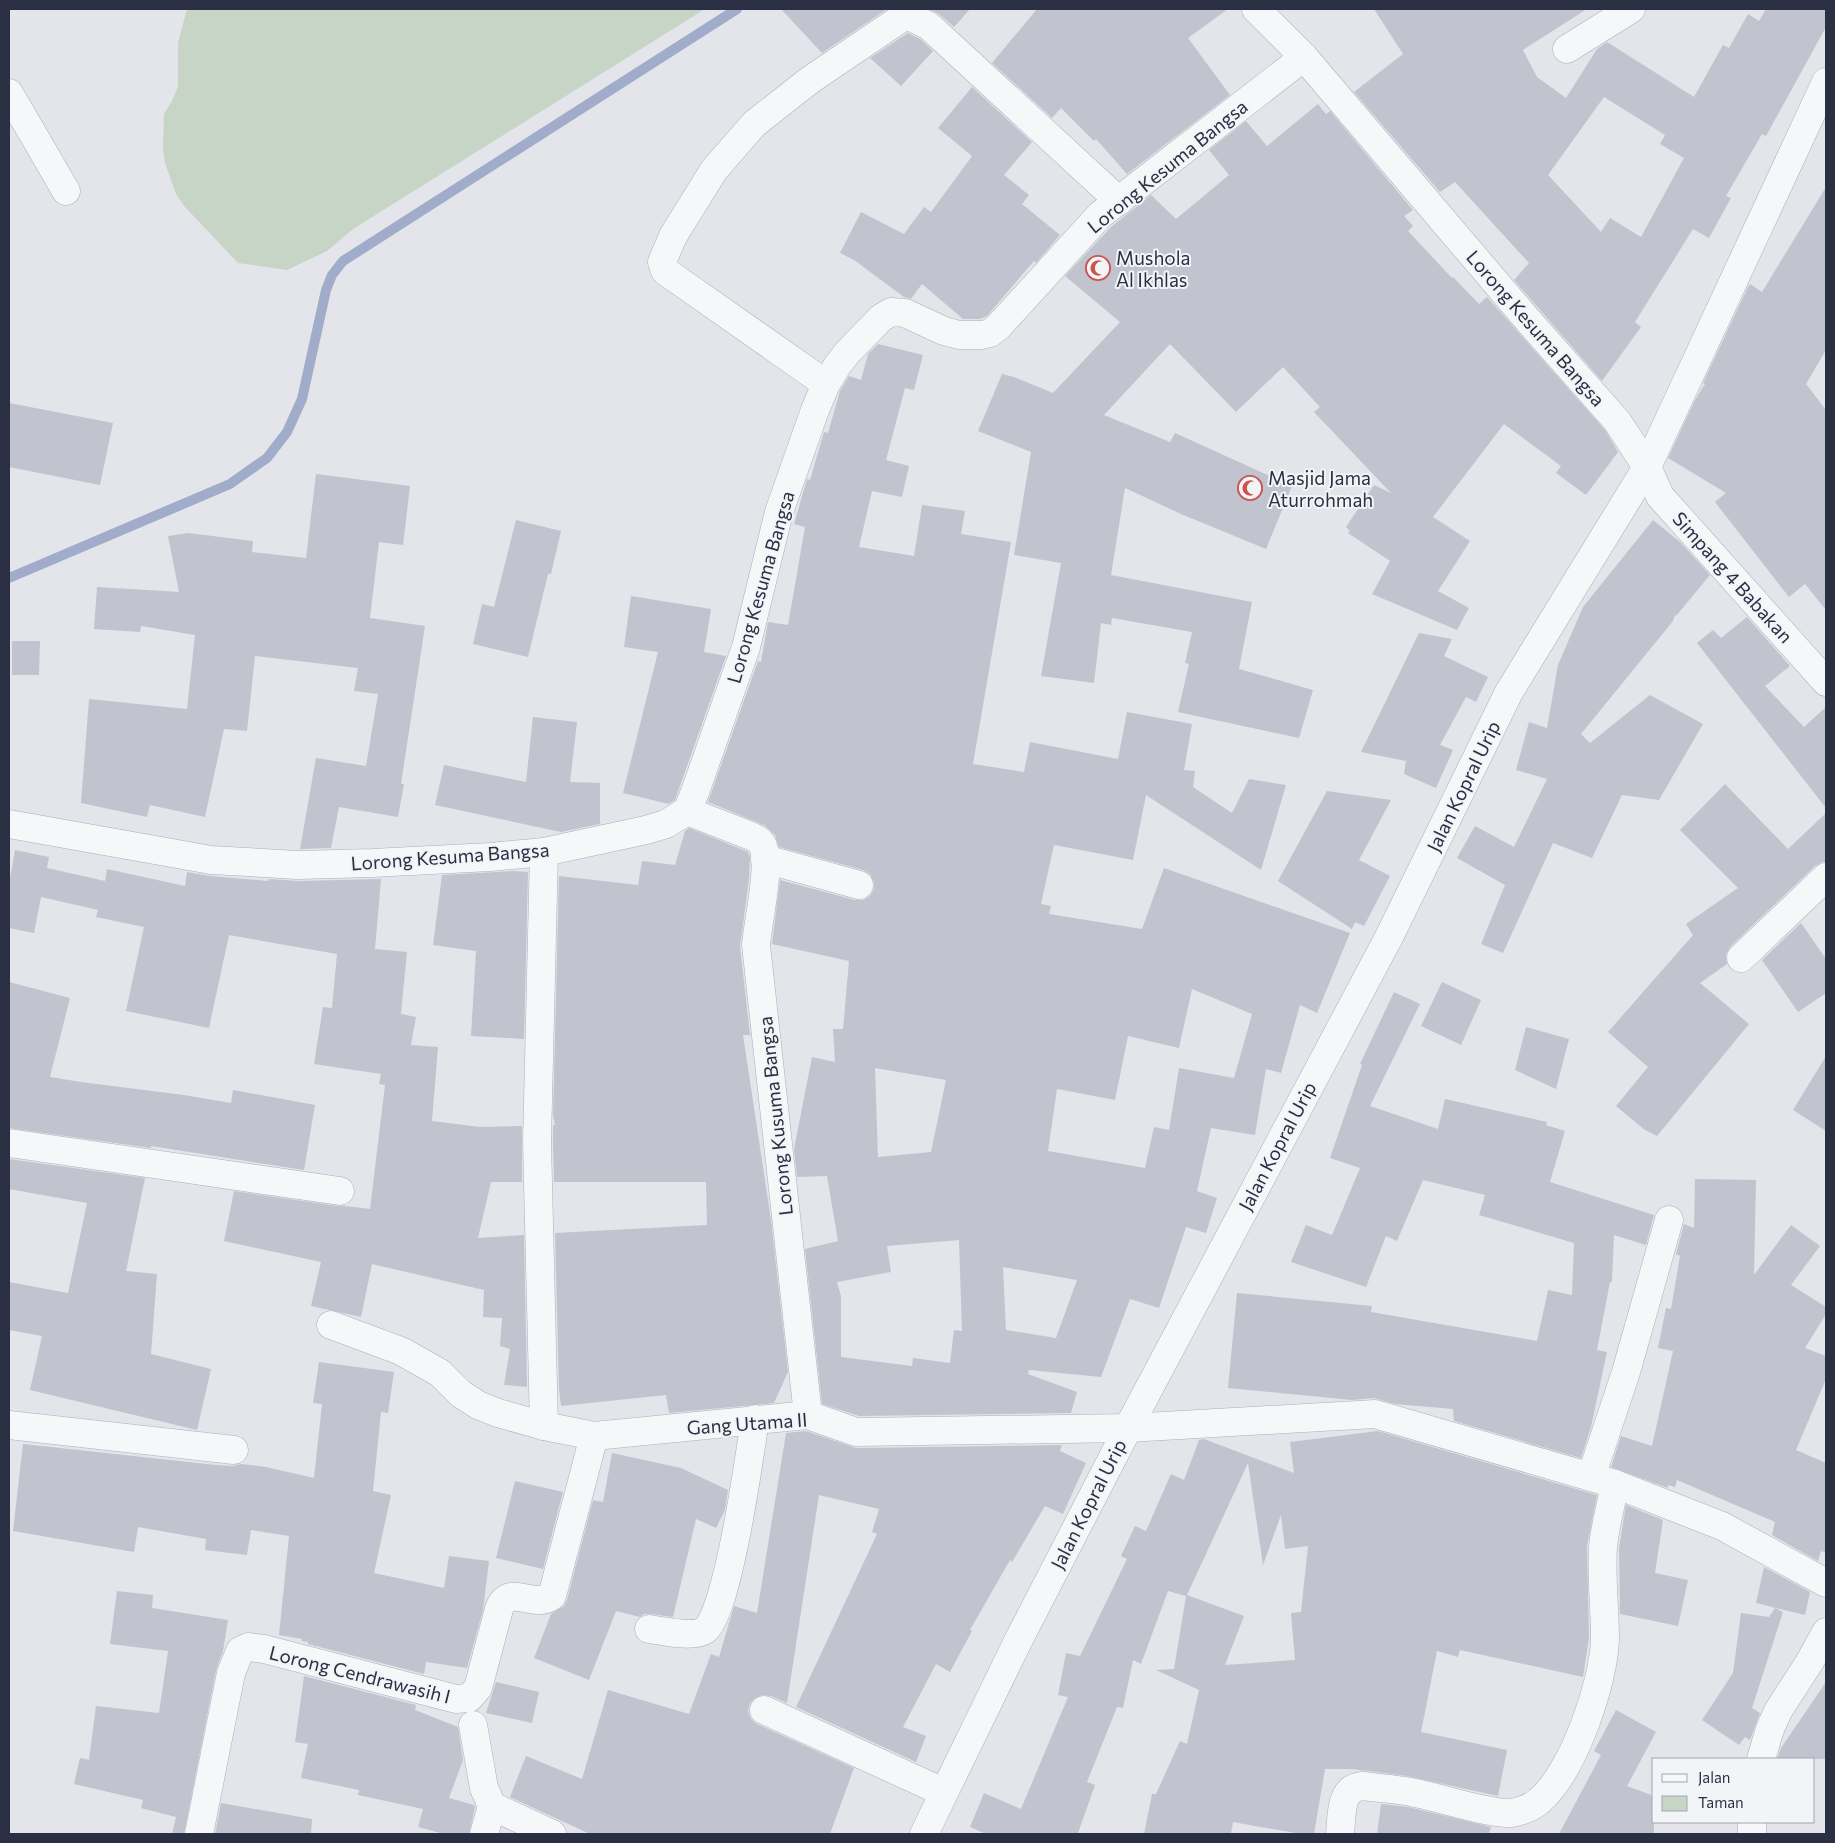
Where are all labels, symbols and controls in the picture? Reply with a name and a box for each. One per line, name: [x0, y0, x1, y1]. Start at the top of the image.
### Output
street label: Lorong Kesuma Bangsa: [1082, 94, 1252, 238]
street label: Lorong Kesuma Bangsa: [1462, 245, 1610, 411]
place label: Mushola Al Ikhlas: [1116, 246, 1190, 291]
mosque icon: Mushola Al Ikhlas: [1085, 255, 1111, 281]
place label: Masjid Jama Aturrohmah: [1268, 466, 1373, 511]
mosque icon: Masjid Jama Aturrohmah: [1237, 475, 1263, 501]
street label: Lorong Kesuma Bangsa: [721, 488, 799, 686]
street label: Simpang 4 Babakan: [1668, 507, 1798, 647]
street label: Jalan Kopral Urip: [1421, 717, 1505, 855]
street label: Lorong Kesuma Bangsa: [350, 838, 550, 874]
street label: Lorong Kusuma Bangsa: [753, 1015, 797, 1217]
street label: Jalan Kopral Urip: [1233, 1078, 1321, 1214]
street label: Gang Utama II: [686, 1407, 808, 1439]
street label: Jalan Kopral Urip: [1045, 1435, 1131, 1573]
street label: Lorong Cendrawasih I: [267, 1640, 453, 1708]
legend: [1652, 1758, 1815, 1823]
text: Jalan: [1698, 1768, 1730, 1786]
text: Taman: [1698, 1793, 1744, 1811]

